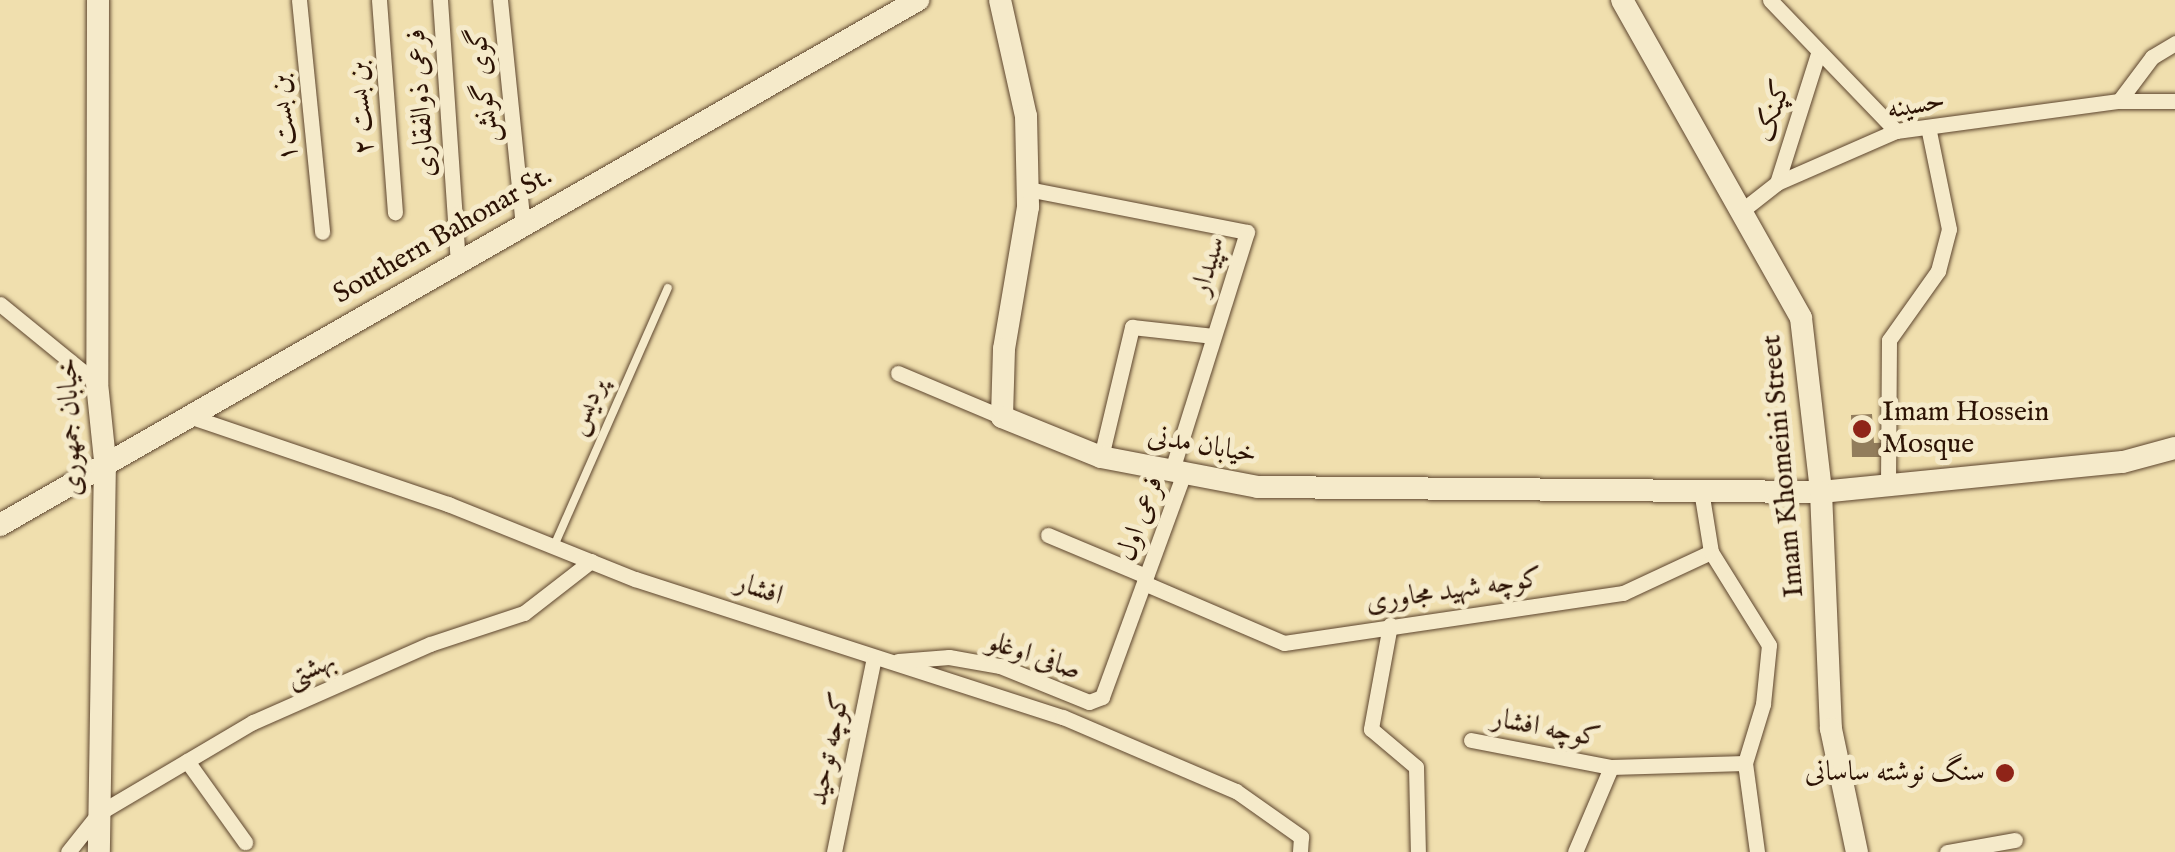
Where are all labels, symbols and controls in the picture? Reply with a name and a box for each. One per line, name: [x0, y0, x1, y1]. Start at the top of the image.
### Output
street label: گوی گونش: [461, 25, 507, 145]
street label: فرعی ذوالفقاری: [400, 28, 444, 178]
street label: بن بست ۲: [342, 60, 382, 156]
street label: بن بست۱: [264, 72, 306, 164]
street label: کپنک: [1749, 76, 1799, 146]
street label: حسینه: [1884, 84, 1948, 128]
street label: Southern Bahonar St.: [328, 160, 558, 312]
street label: سپیدار: [1184, 232, 1234, 300]
street label: Imam Khomeini Street: [1756, 333, 1812, 599]
street label: خیابان جمهوری: [52, 357, 90, 497]
street label: پردیس: [561, 373, 615, 441]
place label: Imam Hossein Mosque: [1882, 396, 2049, 462]
marker: Imam Hossein Mosque: [1851, 418, 1873, 440]
street label: خیابان مدنی: [1145, 420, 1259, 472]
street label: فرعی اول: [1110, 472, 1172, 566]
street label: کوچه شهید مجاوری: [1364, 562, 1544, 620]
street label: افشار: [731, 566, 787, 614]
street label: صافی اوغلو: [983, 625, 1085, 689]
street label: بهشتی: [281, 644, 341, 696]
street label: کوچه توحید: [802, 689, 858, 809]
street label: کوچه افشار: [1489, 702, 1603, 756]
place label: سنگ نوشته ساسانی: [1805, 756, 1985, 790]
marker: سنگ نوشته ساسانی: [1994, 762, 2016, 784]

